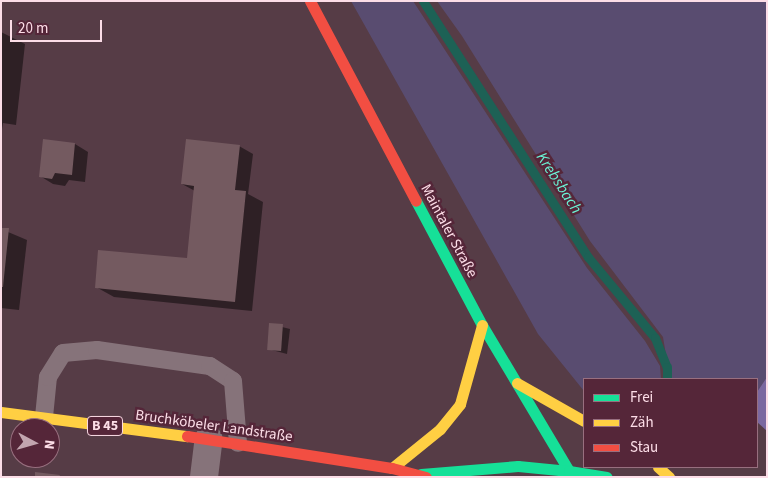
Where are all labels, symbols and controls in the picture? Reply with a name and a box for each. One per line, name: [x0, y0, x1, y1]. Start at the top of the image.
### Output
scale bar: [12, 10, 105, 42]
text: 20 m: [18, 18, 48, 39]
water label: Krebsbach: [532, 149, 586, 217]
street label: Maintaler Straße: [417, 181, 481, 281]
legend: [583, 378, 758, 468]
text: Frei: [630, 387, 653, 408]
street label: Bruchköbeler Landstraße: [134, 406, 294, 446]
text: Zäh: [630, 412, 654, 433]
road number: B 45: [86, 414, 124, 438]
north arrow: [10, 418, 60, 468]
text: Stau: [630, 437, 658, 458]
text: N: [38, 439, 59, 450]

